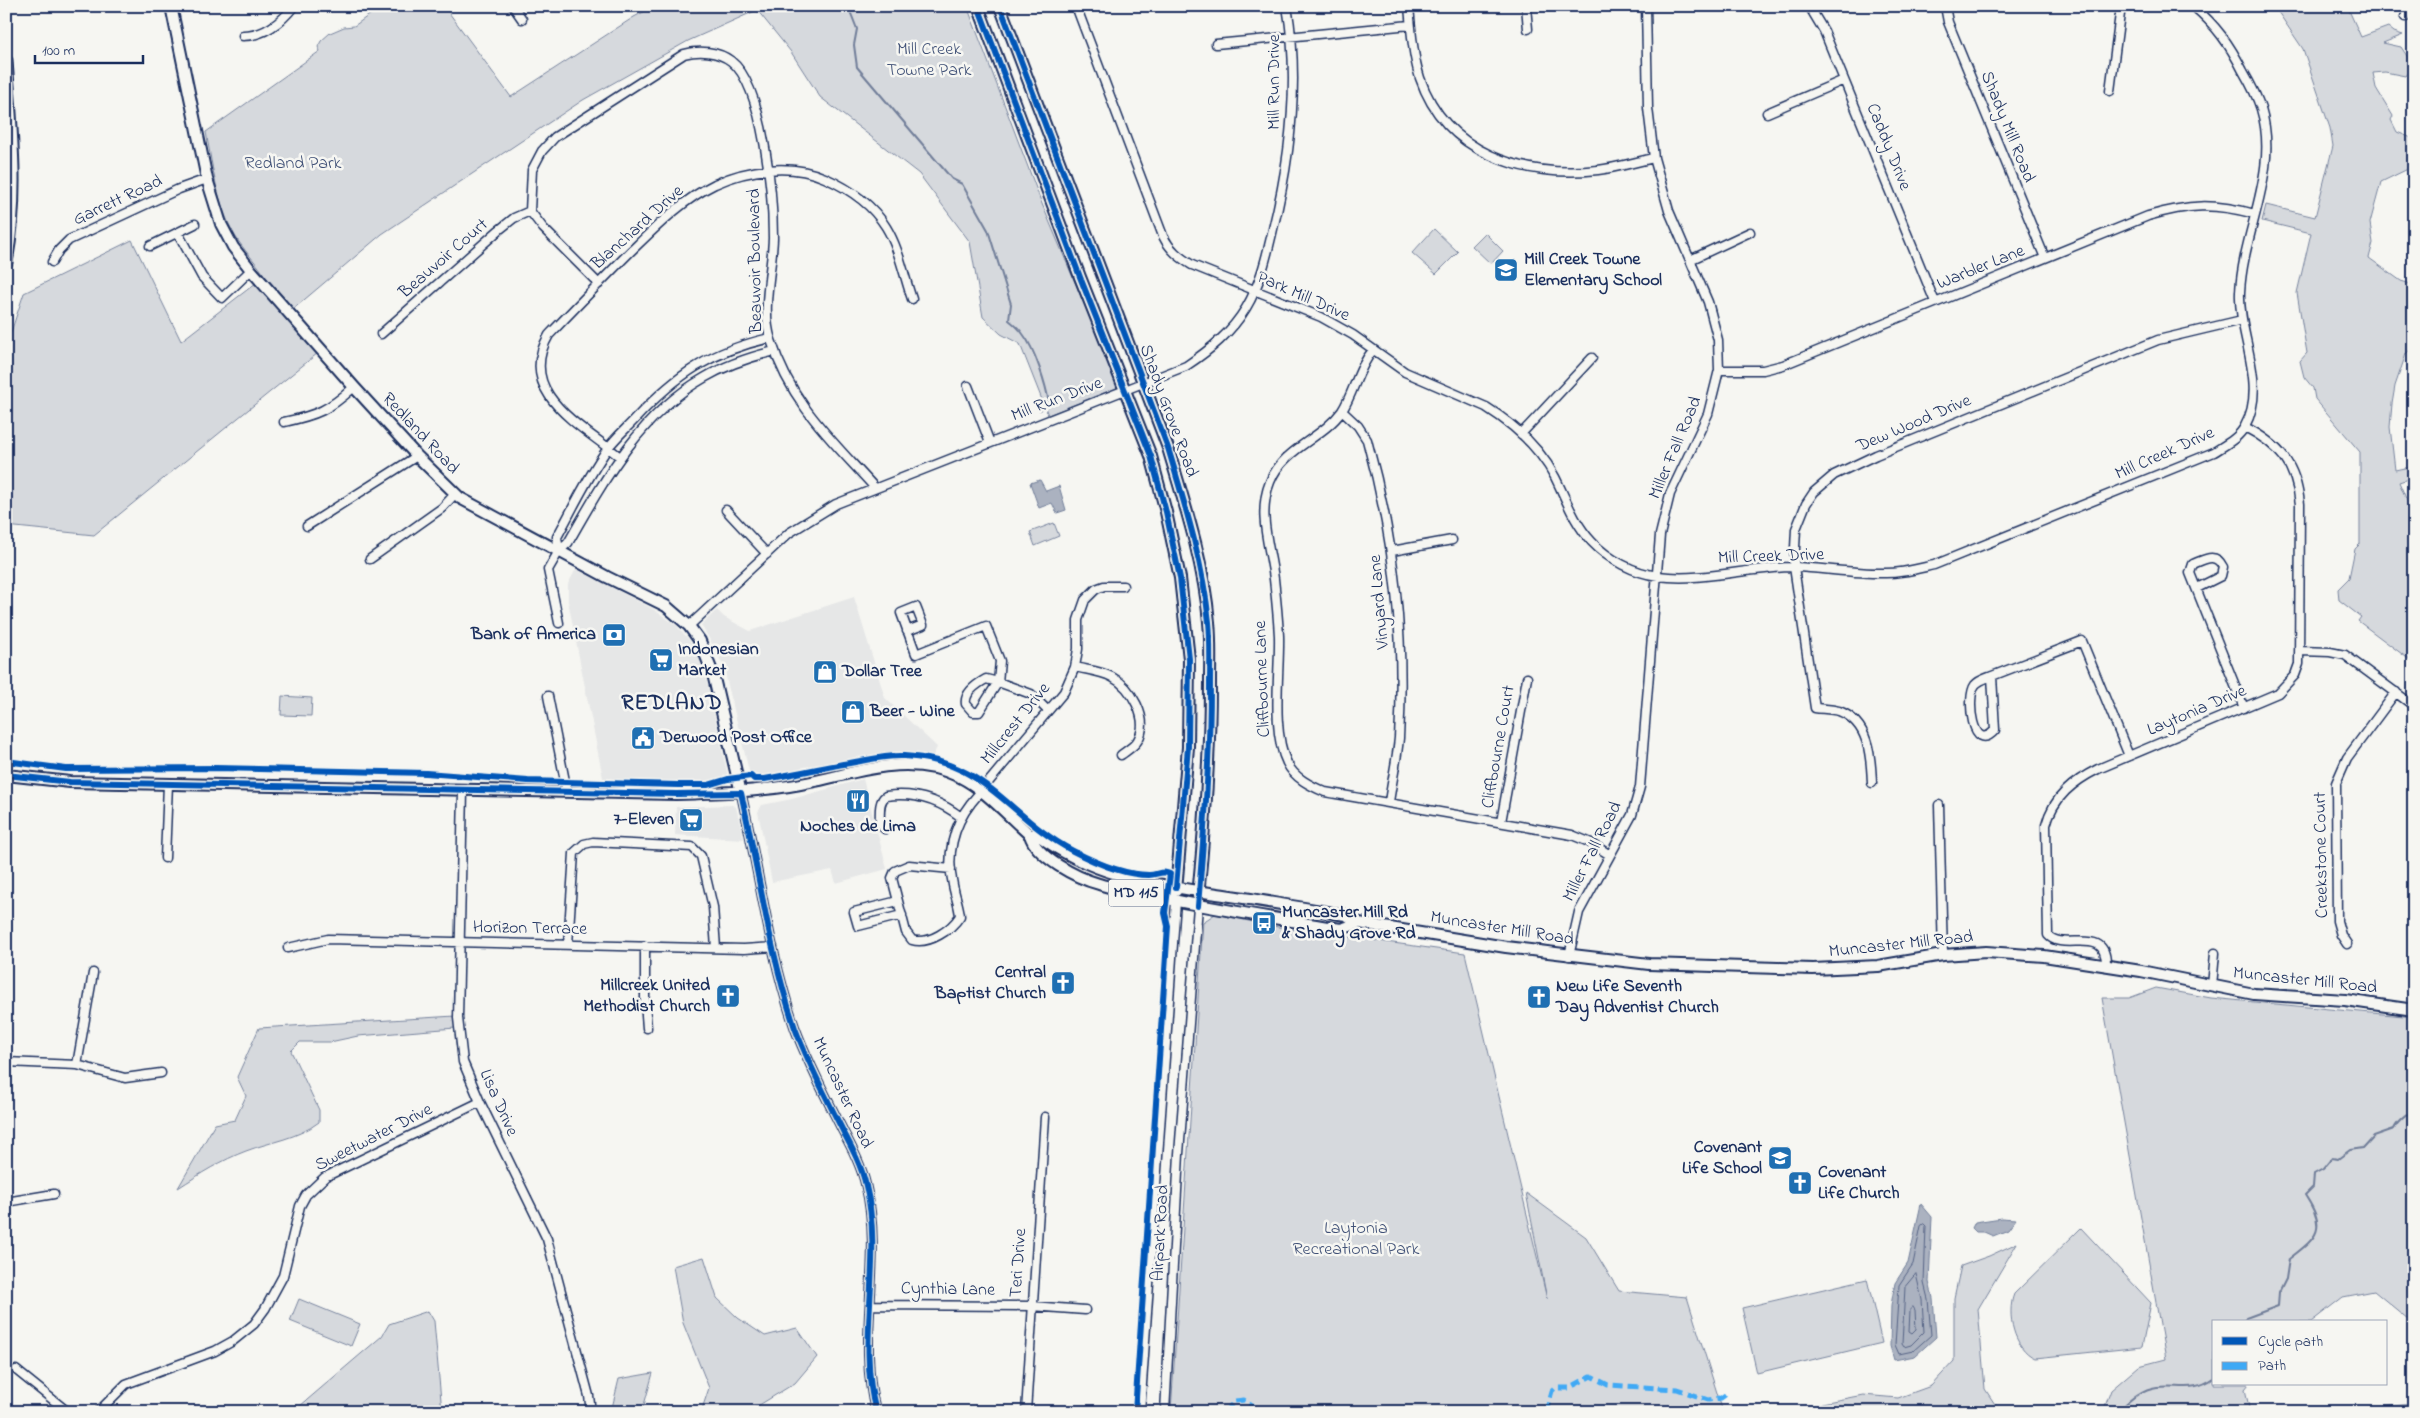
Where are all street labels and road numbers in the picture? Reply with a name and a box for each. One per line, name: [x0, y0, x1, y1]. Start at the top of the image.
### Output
street label: Mill Run Drive: [1262, 33, 1288, 130]
street label: Shady Mill Road: [1973, 67, 2041, 187]
street label: Caddy Drive: [1859, 100, 1918, 195]
street label: Garrett Road: [69, 169, 167, 233]
street label: Blanchard Drive: [585, 179, 691, 277]
street label: Beauvoir Boulevard: [742, 188, 770, 335]
street label: Beauvoir Court: [393, 213, 494, 306]
street label: Warbler Lane: [1933, 238, 2030, 297]
street label: Park Mill Drive: [1252, 265, 1355, 329]
street label: Shady Grove Road: [1132, 341, 1204, 481]
street label: Mill Run Drive: [1008, 370, 1107, 429]
street label: Redland Road: [375, 387, 465, 481]
street label: Dew Wood Drive: [1852, 388, 1976, 460]
street label: Miller Fall Road: [1643, 393, 1709, 503]
street label: Mill Creek Drive: [2111, 420, 2220, 487]
street label: Mill Creek Drive: [1717, 542, 1825, 572]
street label: Vinyard Lane: [1363, 553, 1397, 651]
street label: Cliffbourne Lane: [1248, 619, 1278, 738]
street label: Millcrest Drive: [975, 677, 1058, 771]
street label: Laytonia Drive: [2143, 678, 2252, 744]
street label: Cliffbourne Court: [1475, 683, 1523, 811]
street label: Creekstone Court: [2308, 791, 2336, 919]
street label: Miller Fall Road: [1557, 797, 1629, 907]
road number: MD 115: [1108, 880, 1164, 906]
street label: Muncaster Mill Road: [1428, 905, 1576, 953]
street label: Horizon Terrace: [473, 915, 588, 943]
street label: Muncaster Mill Road: [1828, 924, 1974, 966]
street label: Muncaster Mill Road: [2232, 960, 2378, 1002]
street label: Muncaster Road: [805, 1033, 879, 1153]
street label: Lisa Drive: [472, 1065, 525, 1142]
street label: Sweetwater Drive: [311, 1097, 438, 1179]
street label: Airpark Road: [1145, 1184, 1177, 1282]
street label: Teri Drive: [1004, 1227, 1034, 1298]
street label: Cynthia Lane: [901, 1276, 996, 1304]

